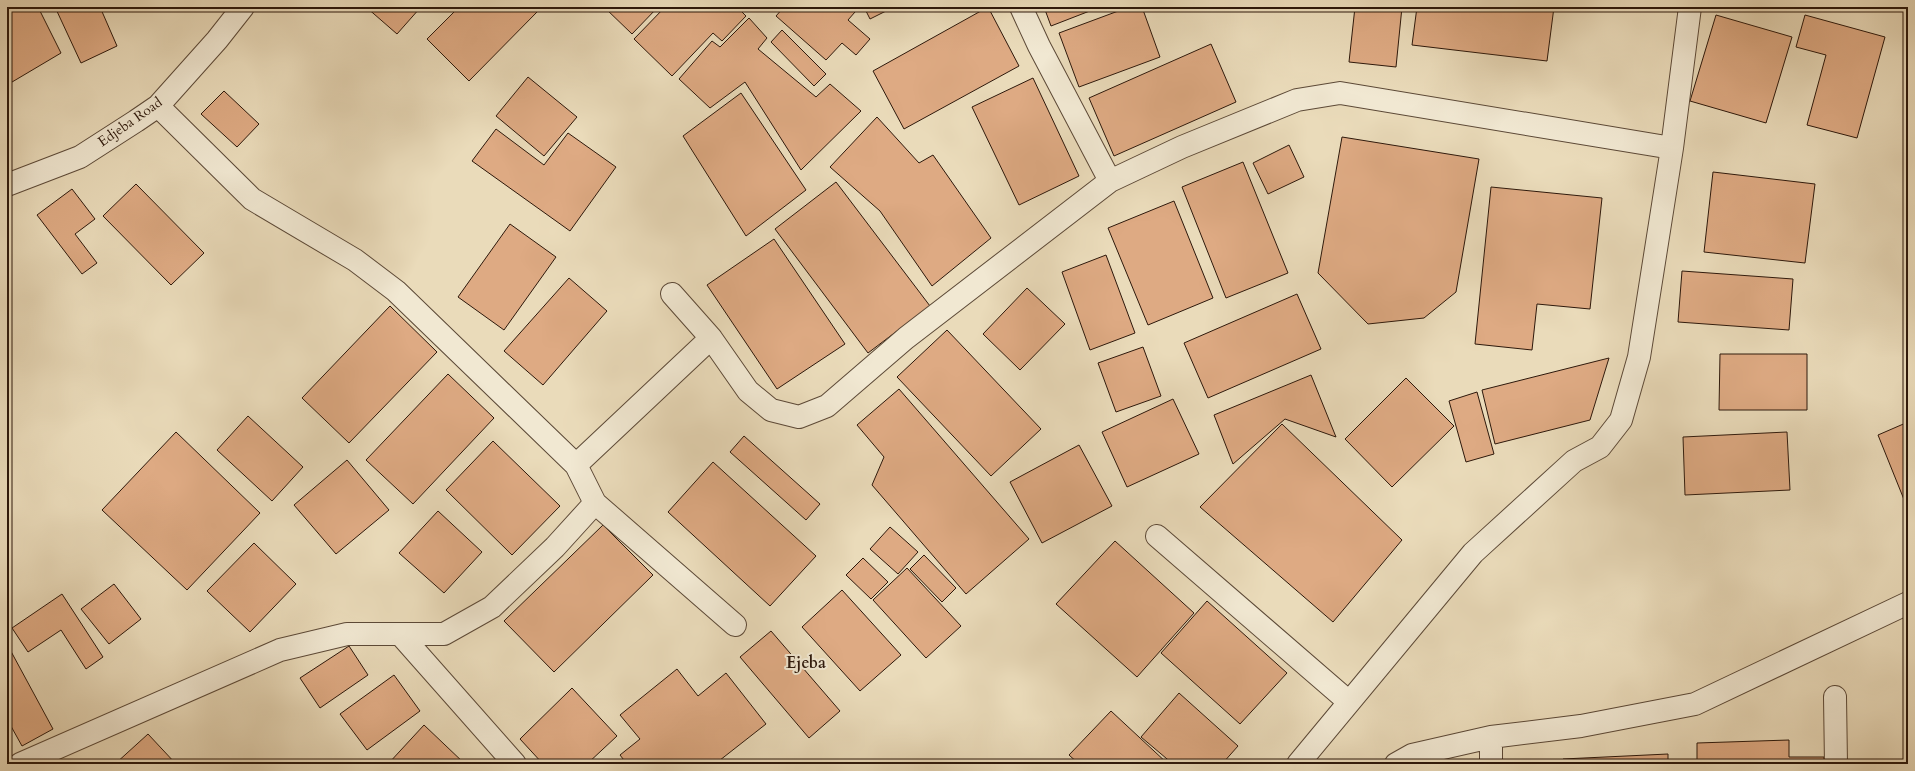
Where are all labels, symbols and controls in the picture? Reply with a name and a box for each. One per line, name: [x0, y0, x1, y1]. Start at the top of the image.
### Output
street label: Edjeba Road: [94, 93, 166, 151]
district label: Ejeba: [786, 652, 826, 674]

